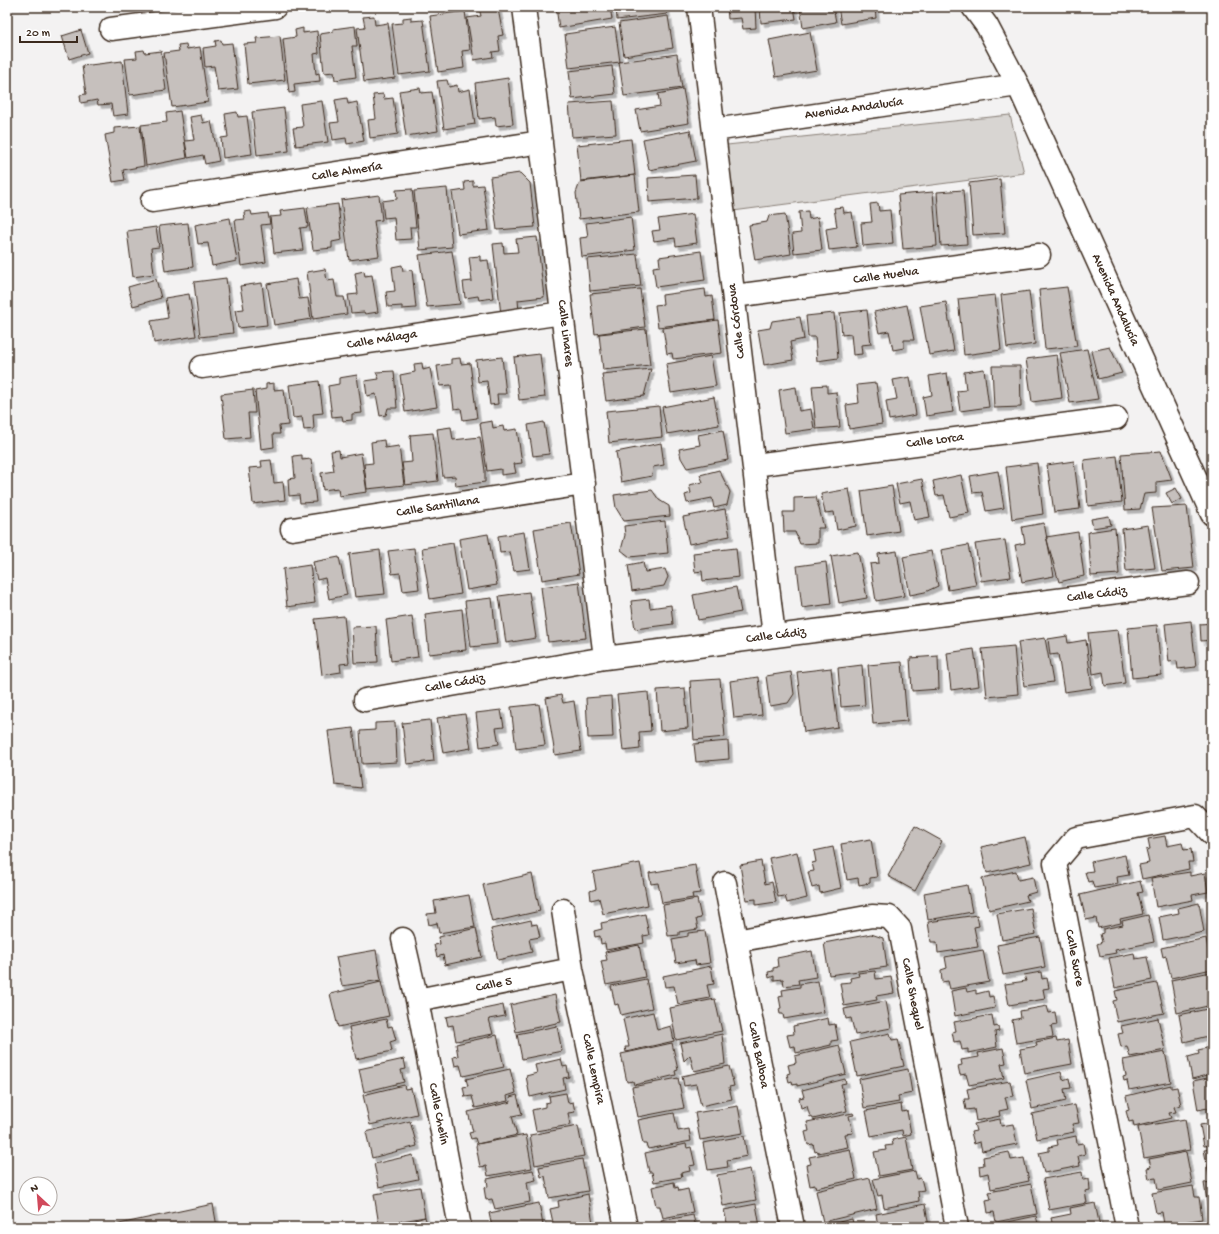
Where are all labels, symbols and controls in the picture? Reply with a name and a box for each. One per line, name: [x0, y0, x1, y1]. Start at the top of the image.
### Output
scale bar: [20, 18, 77, 44]
text: 20 m: [26, 27, 51, 41]
street label: Avenida Andalucía: [804, 95, 905, 123]
street label: Calle Almería: [311, 159, 384, 185]
street label: Avenida Andalucía: [1088, 252, 1142, 349]
street label: Calle Huelva: [852, 264, 920, 288]
street label: Calle Córdova: [725, 282, 749, 359]
street label: Calle Linares: [553, 299, 577, 368]
street label: Calle Málaga: [346, 327, 419, 353]
street label: Calle Lorca: [906, 430, 965, 452]
street label: Calle Santillana: [396, 493, 481, 521]
street label: Calle Cádiz: [1066, 584, 1129, 606]
street label: Calle Cádiz: [745, 625, 808, 647]
street label: Calle Cádiz: [424, 671, 487, 697]
street label: Calle Sucre: [1061, 928, 1087, 988]
street label: Calle Shequel: [898, 957, 926, 1031]
street label: Calle 5: [475, 974, 514, 996]
street label: Calle Balboa: [744, 1021, 772, 1090]
street label: Calle Lempira: [578, 1032, 608, 1106]
street label: Calle Chelín: [425, 1082, 451, 1147]
north arrow: [18, 1176, 58, 1216]
text: N: [29, 1182, 40, 1196]

